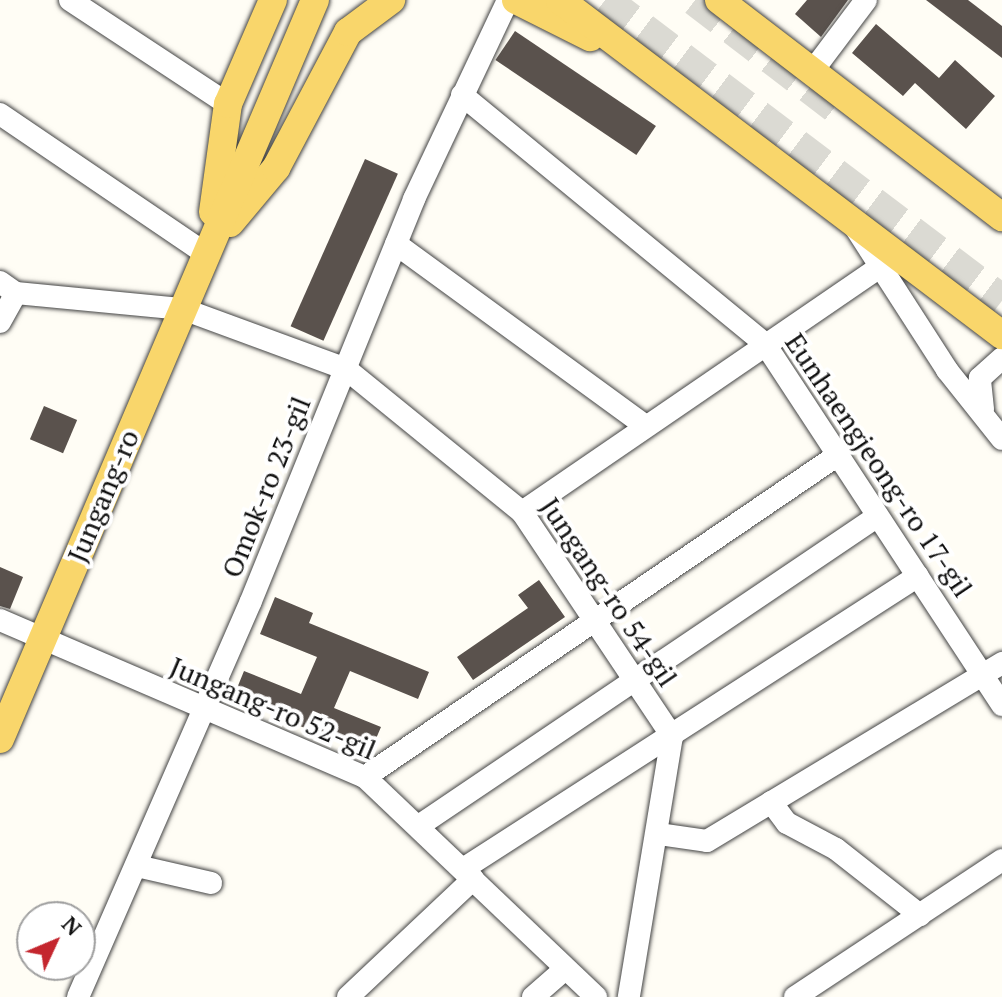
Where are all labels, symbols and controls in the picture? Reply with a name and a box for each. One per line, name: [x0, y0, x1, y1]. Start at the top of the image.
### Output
street label: Eunhaengjeong-ro 17-gil: [778, 327, 980, 603]
street label: Omok-ro 23-gil: [214, 392, 318, 582]
street label: Jungang-ro: [60, 425, 146, 567]
street label: Jungang-ro 54-gil: [533, 491, 685, 693]
street label: Jungang-ro 52-gil: [165, 649, 381, 767]
north arrow: [16, 901, 96, 981]
text: N: [56, 909, 88, 941]

